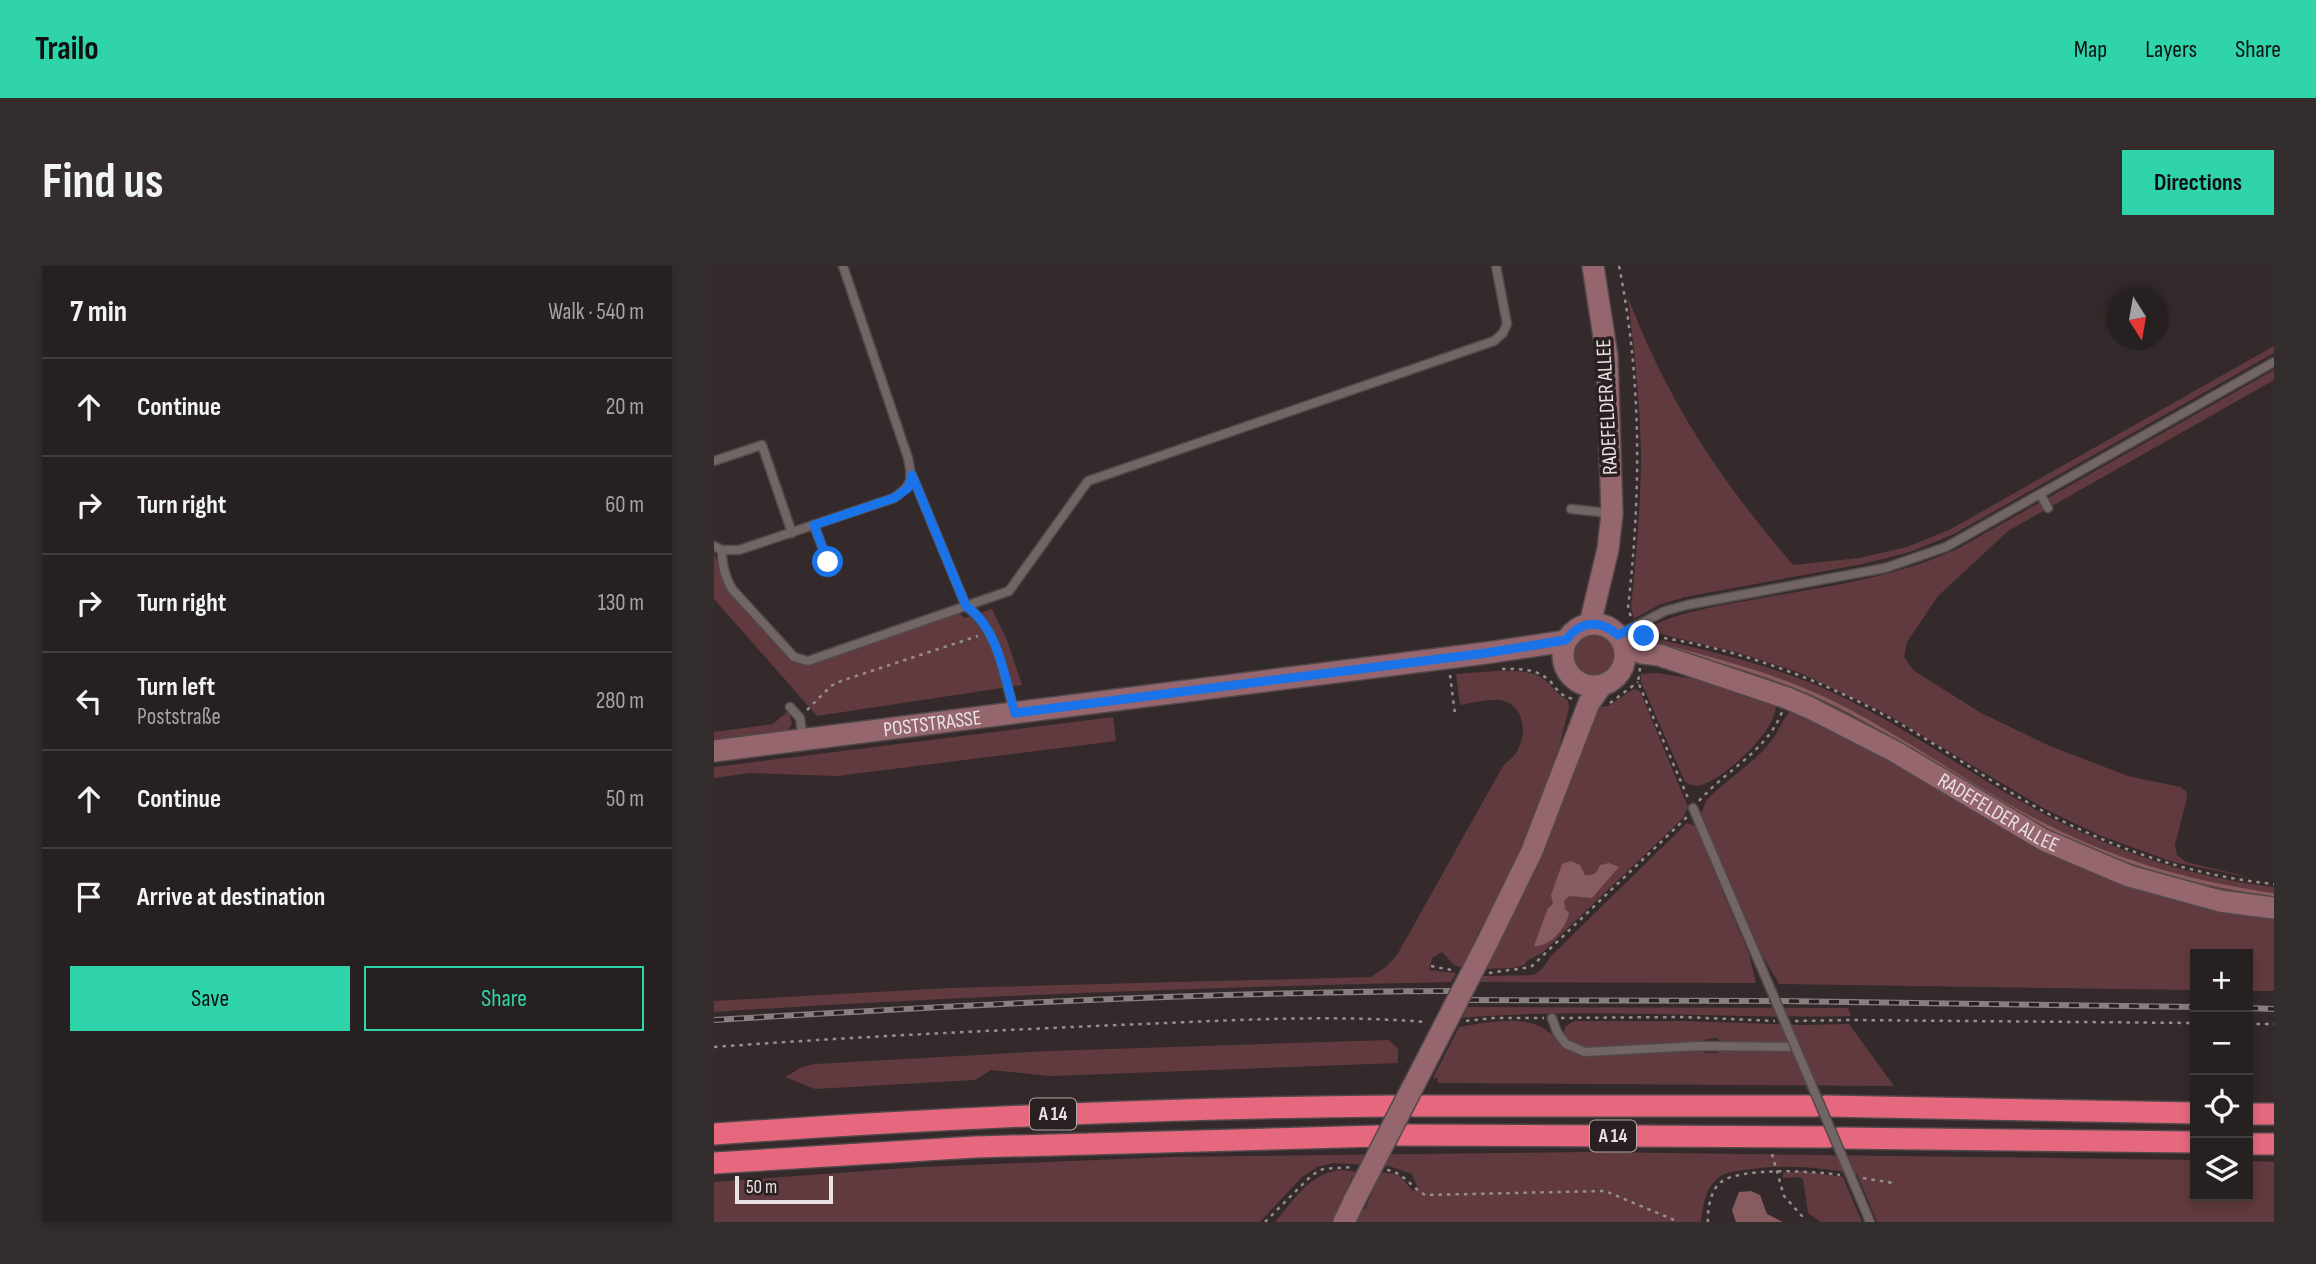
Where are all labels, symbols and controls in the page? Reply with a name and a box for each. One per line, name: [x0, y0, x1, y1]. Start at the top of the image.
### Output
text: Trailo: [35, 29, 99, 69]
text: Map: [2074, 35, 2107, 64]
text: Layers: [2145, 35, 2197, 64]
text: Share: [2235, 35, 2281, 64]
button: Directions: [2122, 150, 2274, 215]
text: Find us: [42, 153, 164, 212]
north arrow: [2106, 287, 2169, 350]
text: 7 min: [70, 294, 127, 330]
text: Walk · 540 m: [548, 298, 644, 326]
street label: RADEFELDER ALLEE: [1591, 338, 1623, 476]
icon: ahead: [70, 388, 108, 426]
text: Continue: [137, 392, 221, 423]
text: 20 m: [606, 393, 644, 421]
icon: right: [70, 486, 108, 524]
text: Turn right: [137, 490, 226, 521]
text: 60 m: [605, 491, 644, 519]
route start: [812, 546, 843, 577]
icon: right: [70, 584, 108, 622]
text: Turn right: [137, 588, 226, 619]
text: 130 m: [598, 589, 644, 617]
route end: [1628, 620, 1659, 651]
text: Turn left: [137, 672, 215, 703]
icon: left: [70, 682, 108, 720]
text: 280 m: [596, 687, 644, 715]
text: Poststraße: [137, 703, 221, 731]
street label: POSTSTRASSE: [882, 705, 983, 742]
street label: RADEFELDER ALLEE: [1934, 767, 2063, 857]
icon: ahead: [70, 780, 108, 818]
text: Continue: [137, 784, 221, 815]
text: 50 m: [606, 785, 644, 813]
icon: arrive: [70, 878, 108, 916]
text: Arrive at destination: [137, 882, 325, 913]
map controls: [2190, 949, 2253, 1201]
button: +: [2190, 949, 2253, 1012]
button: Save: [70, 966, 350, 1031]
button: Share: [364, 966, 644, 1031]
button: −: [2190, 1012, 2253, 1075]
button: locate: [2190, 1075, 2253, 1138]
road number: A 14: [1030, 1098, 1076, 1129]
road number: A 14: [1590, 1121, 1636, 1152]
button: layers: [2190, 1138, 2253, 1201]
scale bar: [735, 1173, 833, 1205]
text: 50 m: [746, 1176, 777, 1199]

